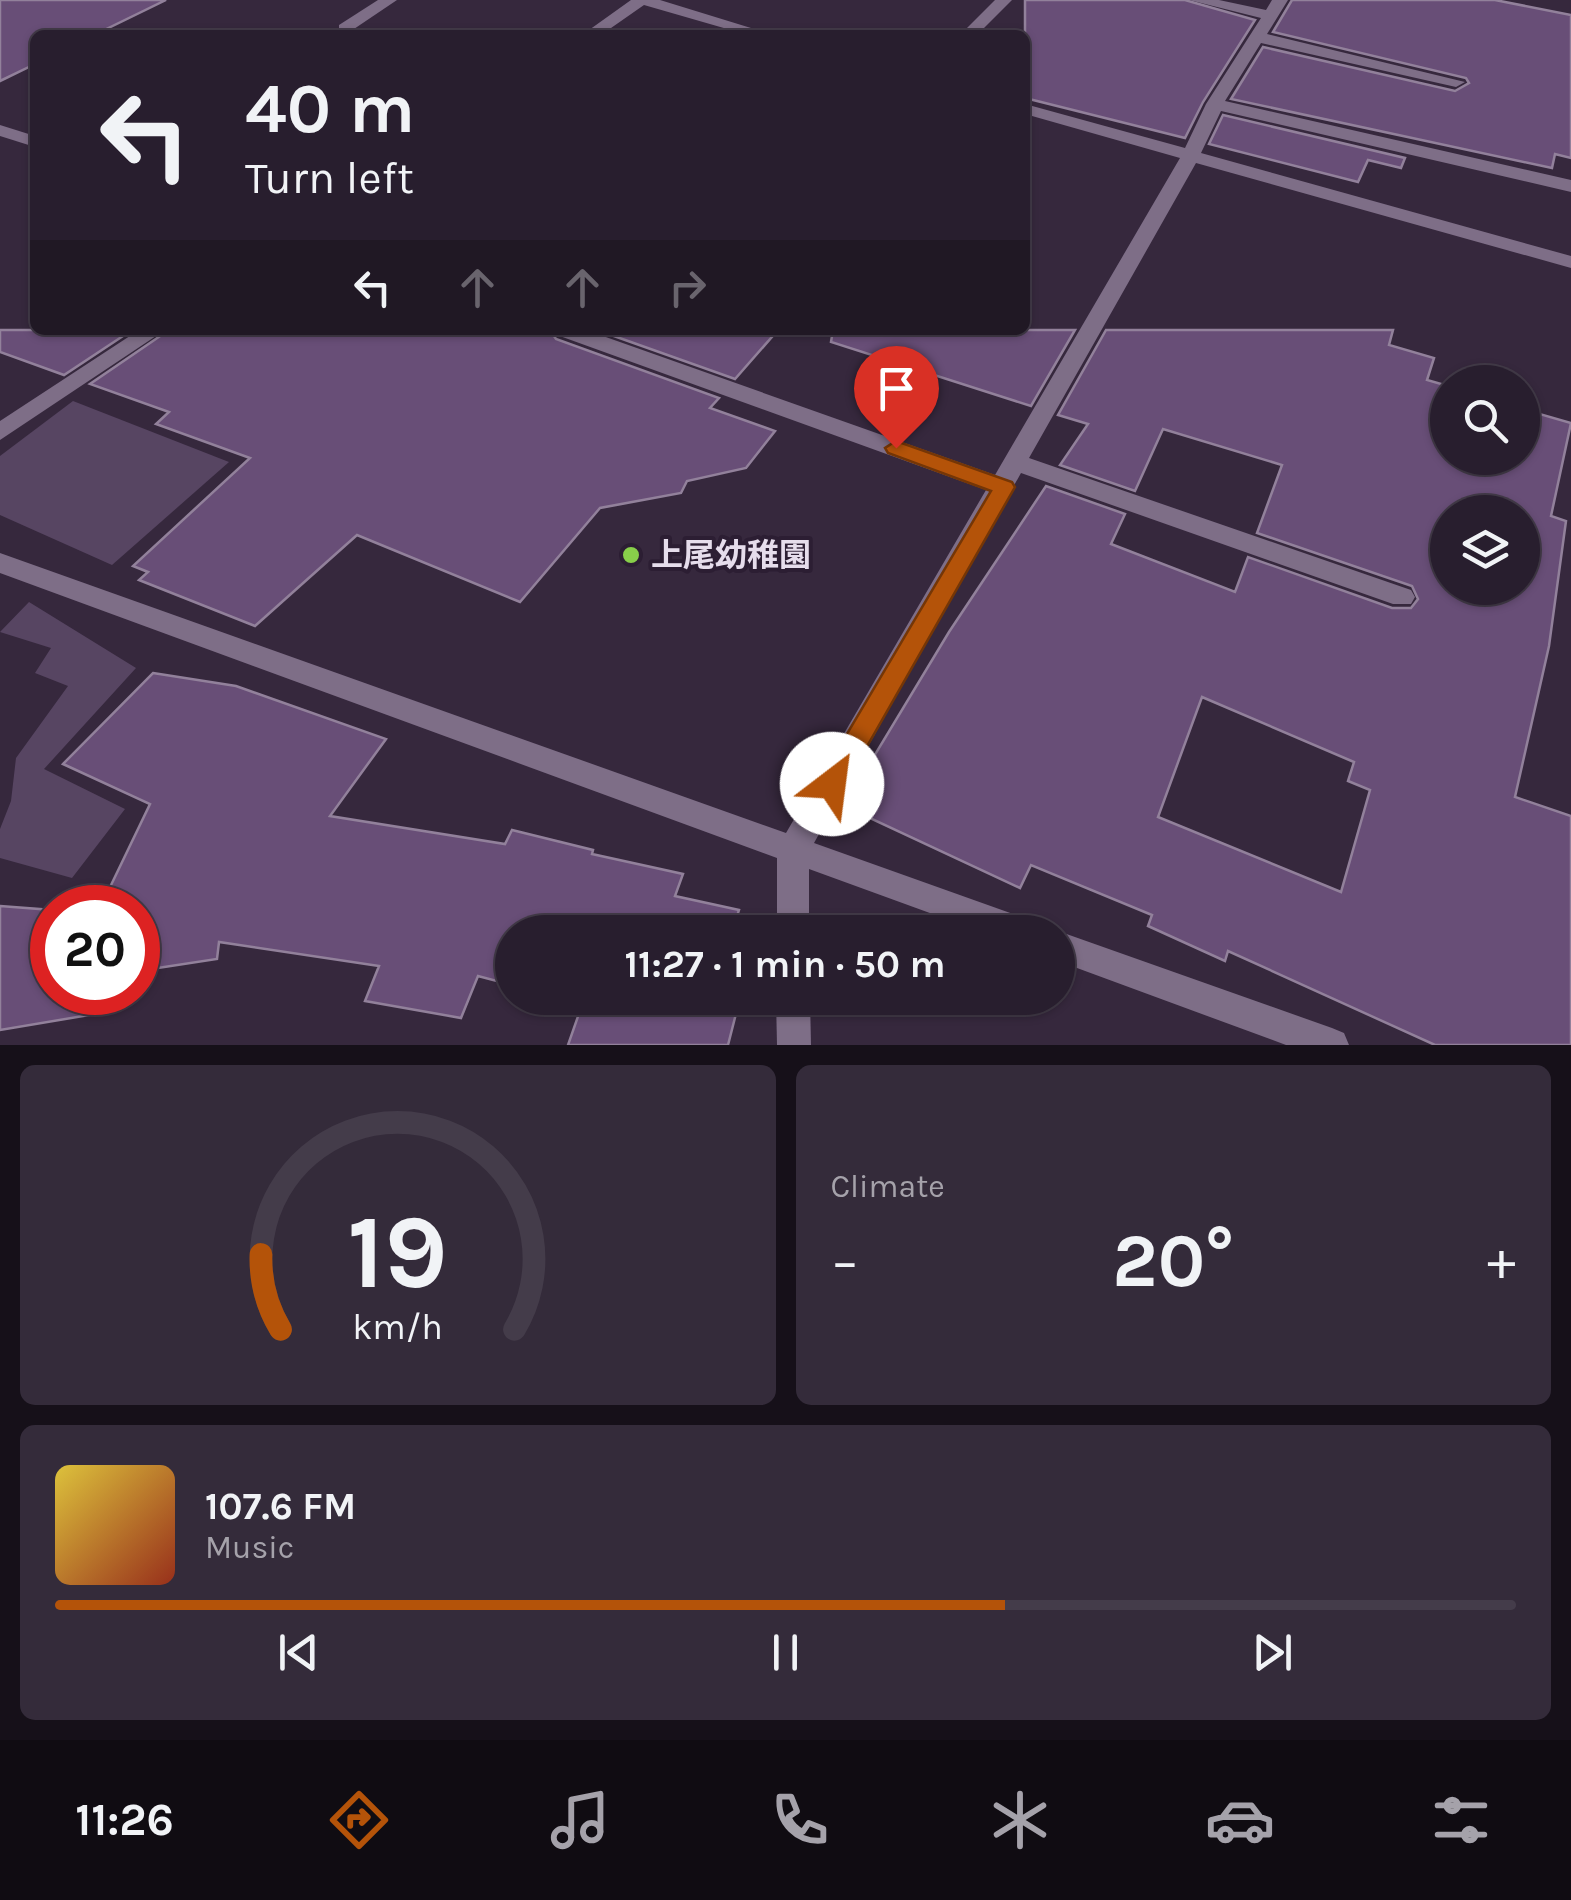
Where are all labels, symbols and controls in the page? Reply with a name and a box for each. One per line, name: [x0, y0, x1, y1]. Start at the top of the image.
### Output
text: 40 m: [245, 68, 415, 150]
icon: left: [80, 70, 210, 200]
text: Turn left: [245, 152, 414, 204]
icon: left: [345, 260, 400, 315]
icon: ahead: [450, 260, 505, 315]
icon: ahead: [555, 260, 610, 315]
icon: right: [660, 260, 715, 315]
pin: [854, 346, 939, 449]
icon: arrive: [869, 361, 924, 416]
map controls: [1430, 365, 1540, 605]
button: search: [1430, 365, 1540, 475]
button: layers: [1430, 495, 1540, 605]
place label: 上尾幼稚園: [651, 537, 811, 574]
marker: 上尾幼稚園: [620, 544, 642, 566]
position arrow: [780, 732, 884, 836]
speed limit sign: 20: [30, 885, 160, 1015]
text: 11:27 · 1 min · 50 m: [624, 942, 946, 987]
text: Climate: [831, 1168, 945, 1205]
text: 19: [347, 1192, 448, 1313]
text: 20°: [1112, 1217, 1234, 1305]
text: −: [831, 1229, 859, 1293]
text: +: [1487, 1229, 1516, 1293]
text: km/h: [352, 1306, 443, 1348]
text: 107.6 FM: [205, 1484, 356, 1529]
text: Music: [205, 1529, 294, 1566]
icon: previous: [271, 1625, 326, 1680]
icon: pause: [758, 1625, 813, 1680]
icon: next: [1245, 1625, 1300, 1680]
icon: directions: [324, 1785, 394, 1855]
icon: music: [545, 1785, 615, 1855]
icon: phone: [765, 1785, 835, 1855]
icon: climate: [985, 1785, 1055, 1855]
icon: car: [1205, 1785, 1275, 1855]
icon: filters: [1426, 1785, 1496, 1855]
text: 11:26: [75, 1794, 174, 1846]

